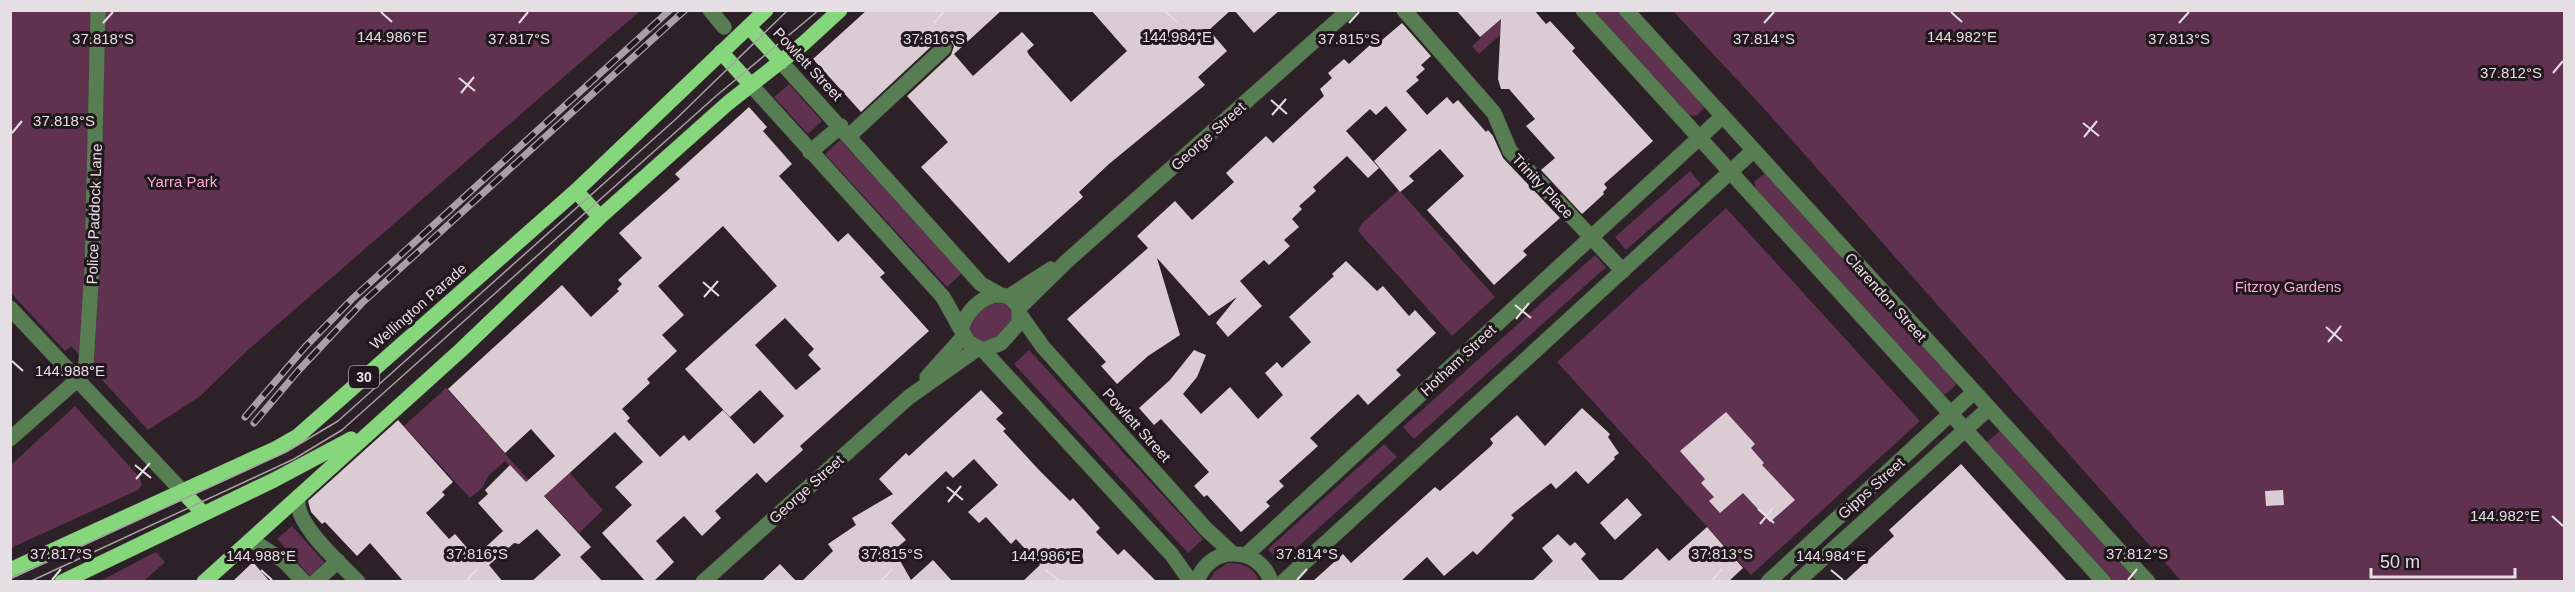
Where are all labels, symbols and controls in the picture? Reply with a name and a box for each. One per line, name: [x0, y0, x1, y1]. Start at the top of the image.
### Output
street label: Powlett Street: [770, 24, 847, 105]
text: 144.986°E: [357, 28, 427, 45]
text: 144.984°E: [1142, 28, 1212, 45]
text: 144.982°E: [1927, 28, 1997, 45]
text: 37.818°S: [72, 30, 134, 47]
text: 37.817°S: [488, 30, 550, 47]
text: 37.816°S: [903, 30, 965, 47]
text: 37.815°S: [1318, 30, 1380, 47]
text: 37.814°S: [1733, 30, 1795, 47]
text: 37.813°S: [2148, 30, 2210, 47]
text: 37.812°S: [2480, 64, 2542, 81]
street label: George Street: [1167, 98, 1249, 174]
text: 37.818°S: [33, 112, 95, 129]
street label: Police Paddock Lane: [83, 143, 105, 285]
street label: Trinity Place: [1509, 150, 1577, 222]
park label: Yarra Park: [147, 173, 218, 190]
street label: Clarendon Street: [1842, 249, 1931, 345]
street label: Wellington Parade: [366, 259, 470, 353]
park label: Fitzroy Gardens: [2235, 278, 2341, 295]
street label: Hotham Street: [1417, 320, 1500, 399]
text: 144.988°E: [35, 362, 105, 379]
road number: 30: [349, 366, 379, 388]
street label: Powlett Street: [1099, 385, 1175, 466]
street label: George Street: [765, 451, 847, 527]
street label: Gipps Street: [1834, 453, 1908, 522]
text: 144.982°E: [2470, 507, 2540, 524]
scale bar: [2371, 541, 2515, 579]
text: 37.817°S: [30, 545, 92, 562]
text: 37.816°S: [446, 545, 508, 562]
text: 37.815°S: [861, 545, 923, 562]
text: 37.814°S: [1276, 545, 1338, 562]
text: 37.813°S: [1691, 545, 1753, 562]
text: 37.812°S: [2106, 545, 2168, 562]
text: 144.988°E: [226, 547, 296, 564]
text: 144.986°E: [1011, 547, 1081, 564]
text: 144.984°E: [1796, 547, 1866, 564]
text: 50 m: [2380, 552, 2420, 572]

